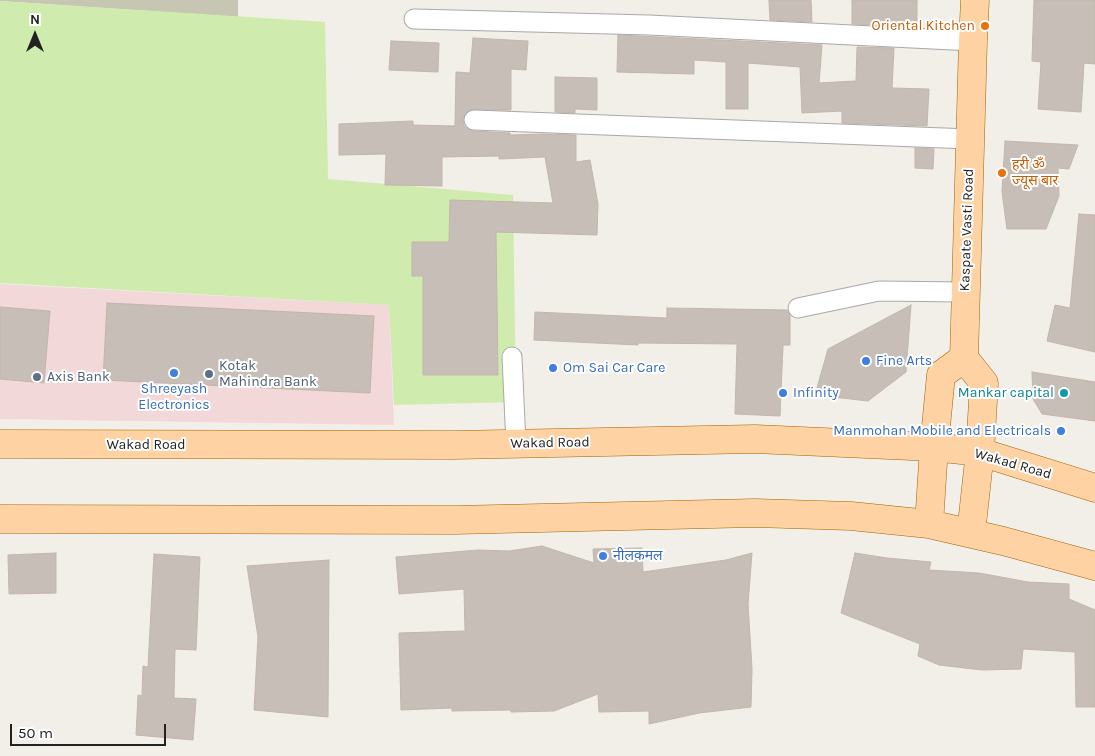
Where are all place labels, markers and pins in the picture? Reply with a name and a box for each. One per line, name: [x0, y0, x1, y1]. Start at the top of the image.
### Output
place label: Oriental Kitchen: [872, 18, 975, 34]
marker: Oriental Kitchen: [979, 20, 991, 32]
place label: हरी ॐ ज्यूस बार: [1012, 157, 1058, 190]
marker: हरी ॐ ज्यूस बार: [996, 167, 1008, 179]
place label: Fine Arts: [876, 353, 932, 369]
marker: Fine Arts: [860, 355, 872, 367]
place label: Kotak Mahindra Bank: [219, 358, 317, 391]
place label: Om Sai Car Care: [563, 360, 665, 376]
marker: Om Sai Car Care: [547, 362, 559, 374]
marker: Shreeyash Electronics: [168, 367, 180, 379]
marker: Kotak Mahindra Bank: [203, 368, 215, 380]
place label: Axis Bank: [47, 369, 110, 385]
marker: Axis Bank: [31, 371, 43, 383]
place label: Shreeyash Electronics: [138, 381, 210, 414]
place label: Infinity: [793, 385, 839, 401]
place label: Mankar capital: [958, 385, 1054, 401]
marker: Infinity: [777, 387, 789, 399]
marker: Mankar capital: [1058, 387, 1070, 399]
place label: Manmohan Mobile and Electricals: [833, 423, 1051, 439]
marker: Manmohan Mobile and Electricals: [1055, 425, 1067, 437]
place label: नीलकमल: [613, 548, 663, 564]
marker: नीलकमल: [597, 550, 609, 562]

